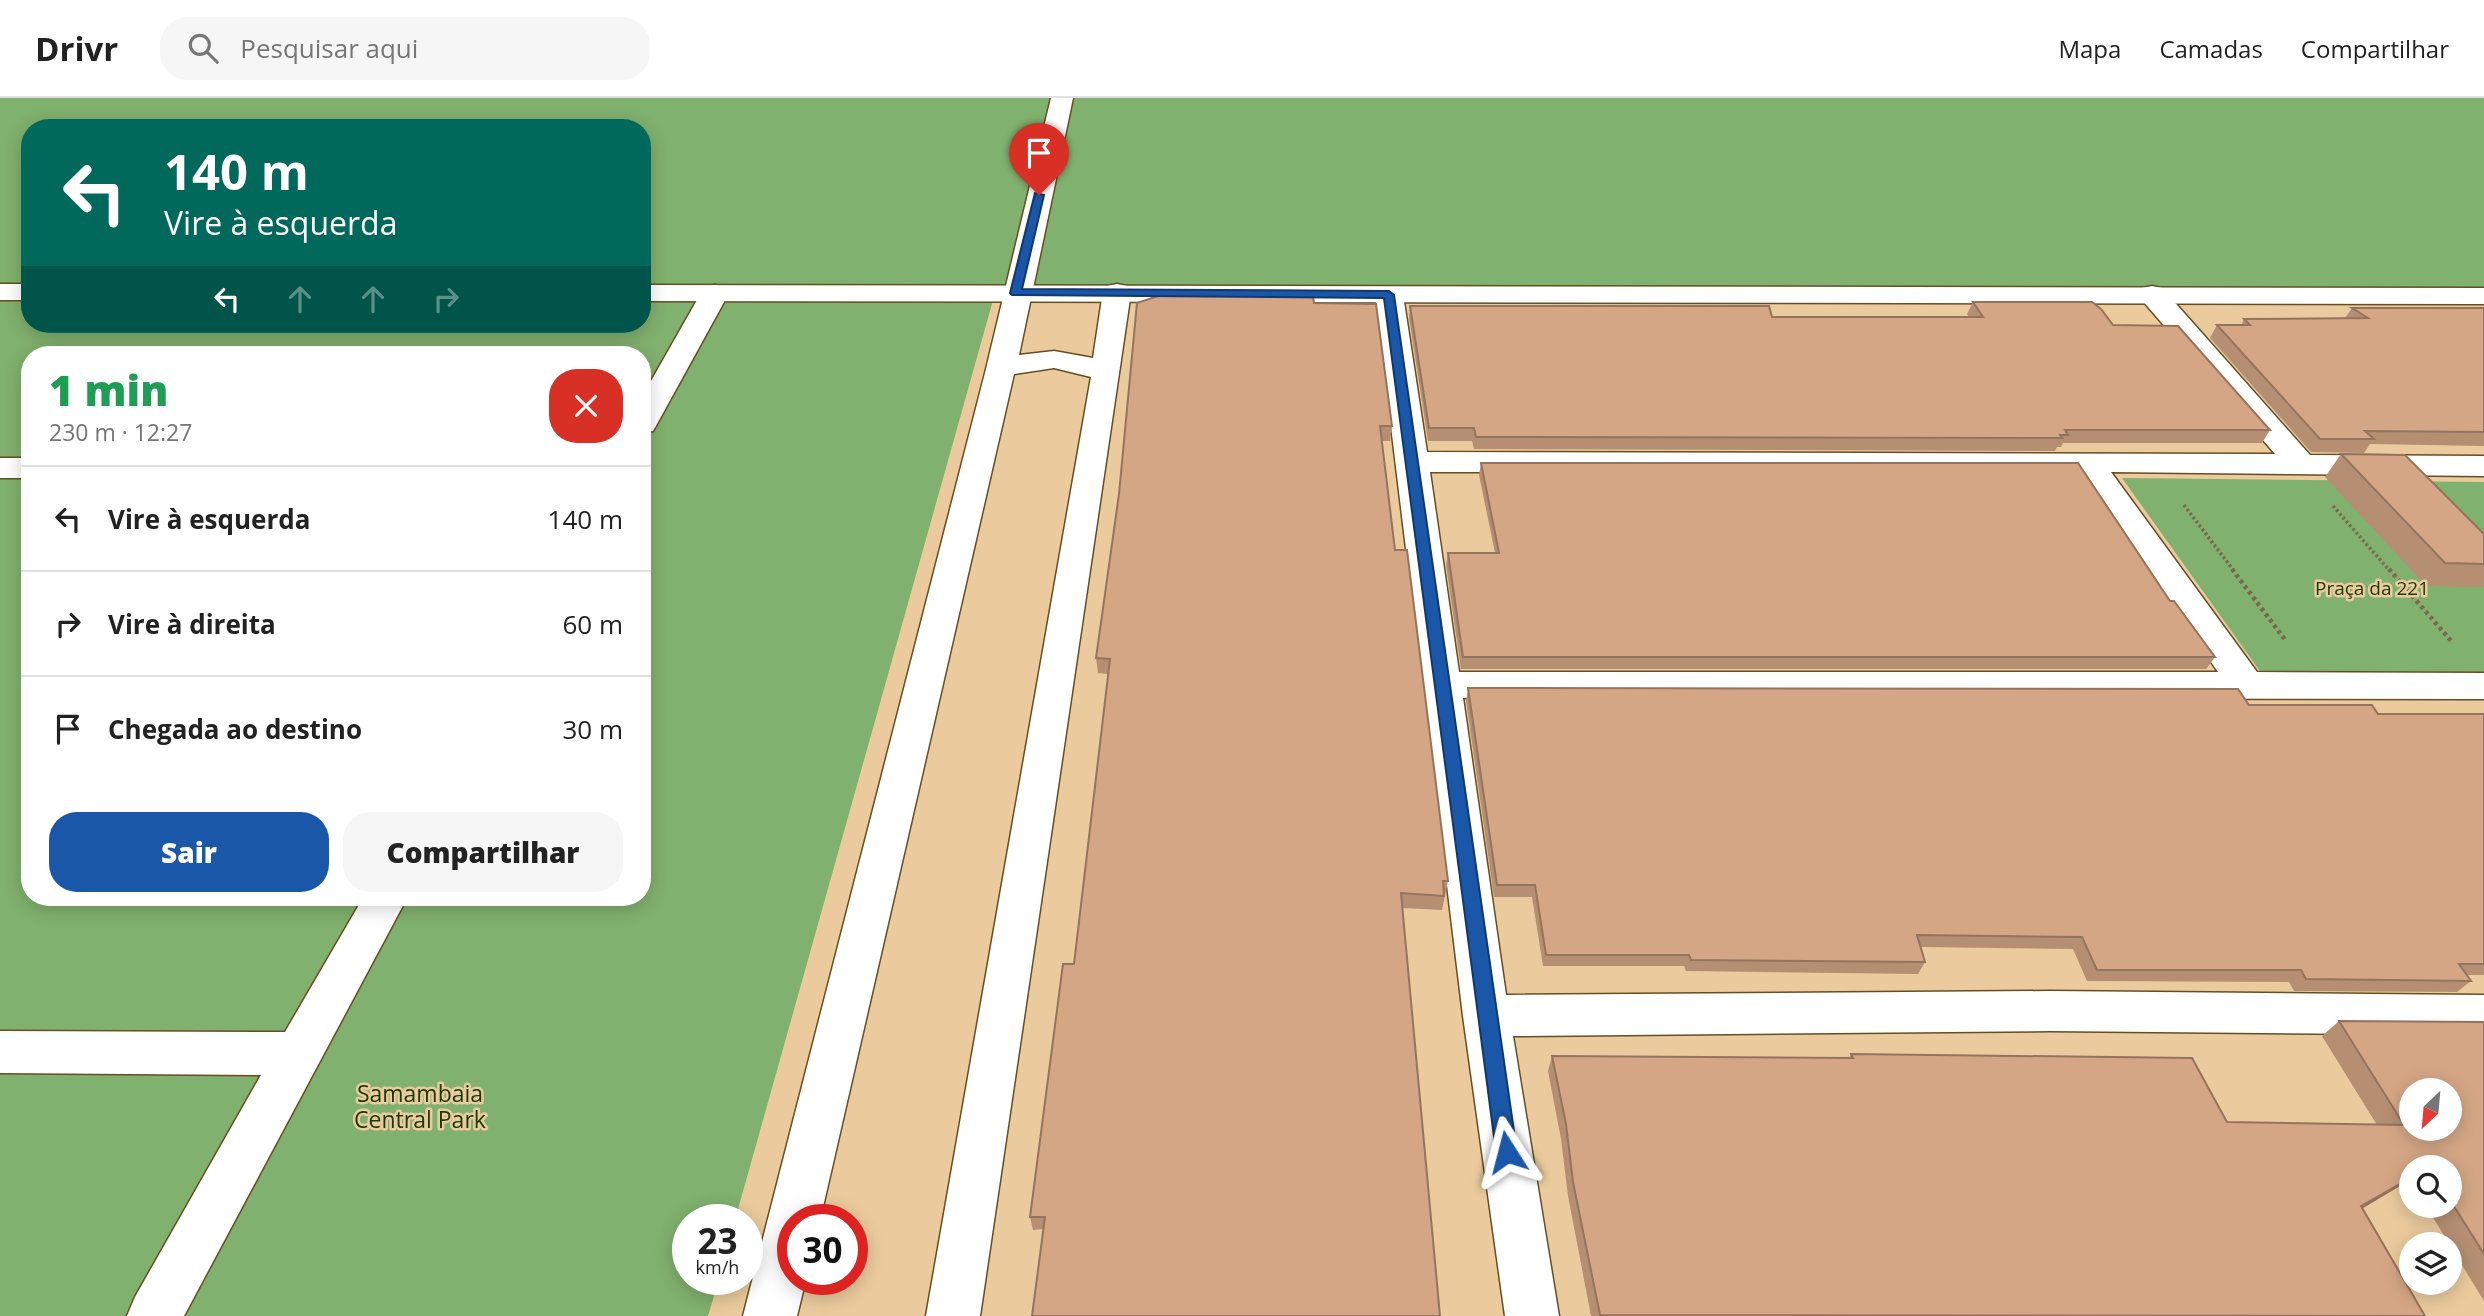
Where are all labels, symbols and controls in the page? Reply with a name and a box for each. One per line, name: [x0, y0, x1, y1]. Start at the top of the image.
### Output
search box: [160, 17, 650, 80]
text: Drivr: [35, 26, 118, 71]
icon: search: [184, 29, 222, 67]
text: Pesquisar aqui: [240, 30, 418, 66]
text: Mapa: [2058, 32, 2121, 65]
text: Camadas: [2159, 32, 2263, 65]
text: Compartilhar: [2301, 32, 2449, 65]
pin: [1009, 123, 1069, 195]
icon: arrive: [1020, 134, 1058, 172]
text: 140 m: [164, 138, 309, 204]
icon: left: [49, 147, 140, 238]
text: Vire à esquerda: [164, 201, 397, 244]
icon: left: [208, 280, 246, 318]
icon: ahead: [281, 280, 319, 318]
icon: ahead: [354, 280, 392, 318]
icon: right: [427, 280, 465, 318]
text: 1 min: [49, 361, 168, 418]
button: close: [549, 369, 623, 443]
text: 230 m · 12:27: [49, 416, 192, 448]
icon: left: [49, 500, 87, 538]
text: Vire à esquerda: [108, 501, 310, 537]
text: 140 m: [548, 501, 623, 537]
park label: Praça da 221: [2315, 575, 2429, 601]
icon: right: [49, 605, 87, 643]
text: Vire à direita: [108, 606, 276, 642]
text: 60 m: [562, 606, 623, 642]
icon: arrive: [49, 710, 87, 748]
text: Chegada ao destino: [108, 711, 362, 747]
text: 30 m: [562, 711, 623, 747]
button: Sair: [49, 812, 329, 892]
button: Compartilhar: [343, 812, 623, 892]
park label: Samambaia Central Park: [354, 1077, 486, 1135]
north arrow: [2399, 1078, 2462, 1141]
map controls: [2399, 1078, 2462, 1295]
position arrow: [1470, 1115, 1544, 1189]
button: search: [2399, 1155, 2462, 1218]
speed limit sign: 30: [777, 1204, 868, 1295]
text: 23: [697, 1217, 738, 1264]
button: layers: [2399, 1232, 2462, 1295]
text: km/h: [696, 1255, 739, 1279]

